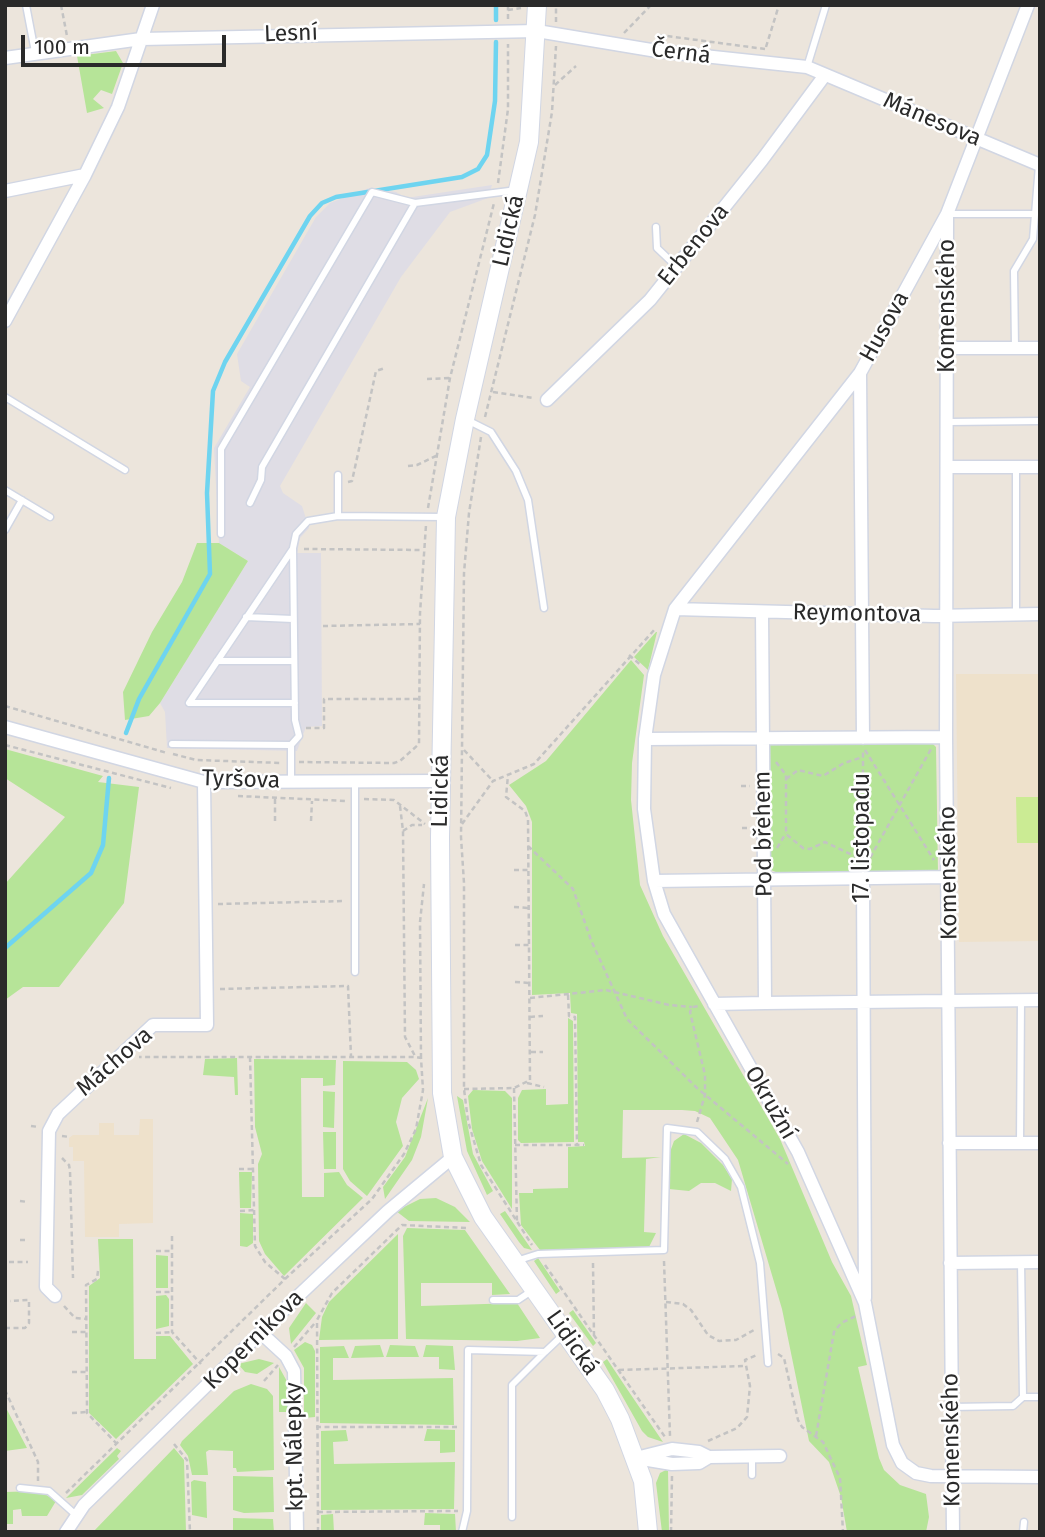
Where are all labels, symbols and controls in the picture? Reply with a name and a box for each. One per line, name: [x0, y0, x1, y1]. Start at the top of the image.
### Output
street label: Lesní: [263, 19, 319, 49]
scale bar: [24, 21, 229, 65]
text: 100 m: [34, 34, 90, 60]
street label: Černá: [650, 36, 712, 70]
street label: Mánesova: [879, 87, 985, 153]
street label: Lidická: [487, 192, 531, 270]
street label: Erbenova: [653, 198, 735, 292]
street label: Komenského: [934, 239, 962, 373]
street label: Husova: [854, 287, 916, 367]
street label: Reymontova: [792, 599, 922, 629]
street label: Lidická: [427, 754, 455, 828]
street label: Tyršova: [201, 765, 281, 795]
street label: Pod břehem: [749, 771, 779, 897]
street label: 17. listopadu: [849, 773, 877, 903]
street label: Komenského: [934, 806, 964, 940]
street label: Máchova: [71, 1022, 159, 1102]
street label: Okružní: [738, 1061, 802, 1145]
street label: Kopernikova: [198, 1284, 310, 1396]
street label: Lidická: [540, 1305, 604, 1381]
street label: Komenského: [937, 1373, 967, 1507]
street label: kpt. Nálepky: [280, 1382, 310, 1512]

